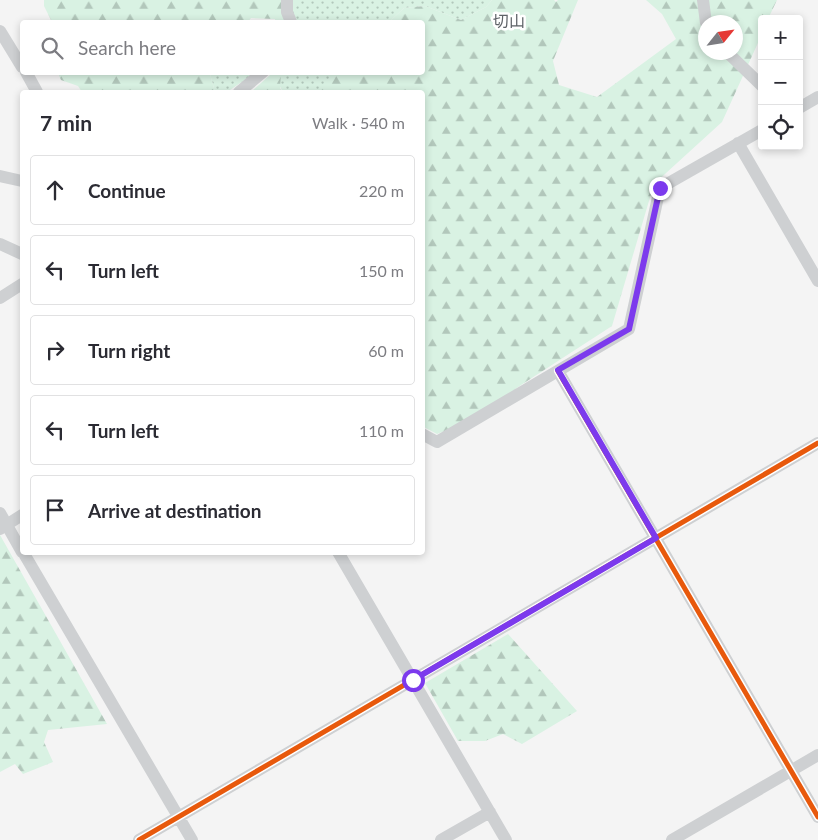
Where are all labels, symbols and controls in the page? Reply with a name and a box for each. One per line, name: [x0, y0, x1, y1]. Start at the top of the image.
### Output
district label: 切山: [493, 11, 525, 30]
north arrow: [698, 15, 743, 60]
map controls: [758, 15, 803, 150]
button: +: [758, 15, 803, 60]
search box: [20, 20, 425, 75]
icon: search: [38, 34, 66, 62]
text: Search here: [78, 36, 176, 59]
button: −: [758, 60, 803, 105]
button: locate: [758, 105, 803, 150]
text: 7 min: [40, 110, 92, 135]
text: Walk · 540 m: [312, 113, 405, 132]
icon: ahead: [41, 176, 69, 204]
route end: [649, 177, 672, 200]
text: Continue: [88, 179, 166, 202]
text: 220 m: [359, 181, 404, 200]
icon: left: [41, 256, 69, 284]
text: Turn left: [88, 259, 159, 282]
text: 150 m: [359, 261, 404, 280]
icon: right: [41, 336, 69, 364]
text: Turn right: [88, 339, 170, 362]
text: 60 m: [368, 341, 404, 360]
icon: left: [41, 416, 69, 444]
text: Turn left: [88, 419, 159, 442]
text: 110 m: [359, 421, 404, 440]
icon: arrive: [41, 496, 69, 524]
text: Arrive at destination: [88, 499, 261, 522]
route start: [402, 669, 425, 692]

